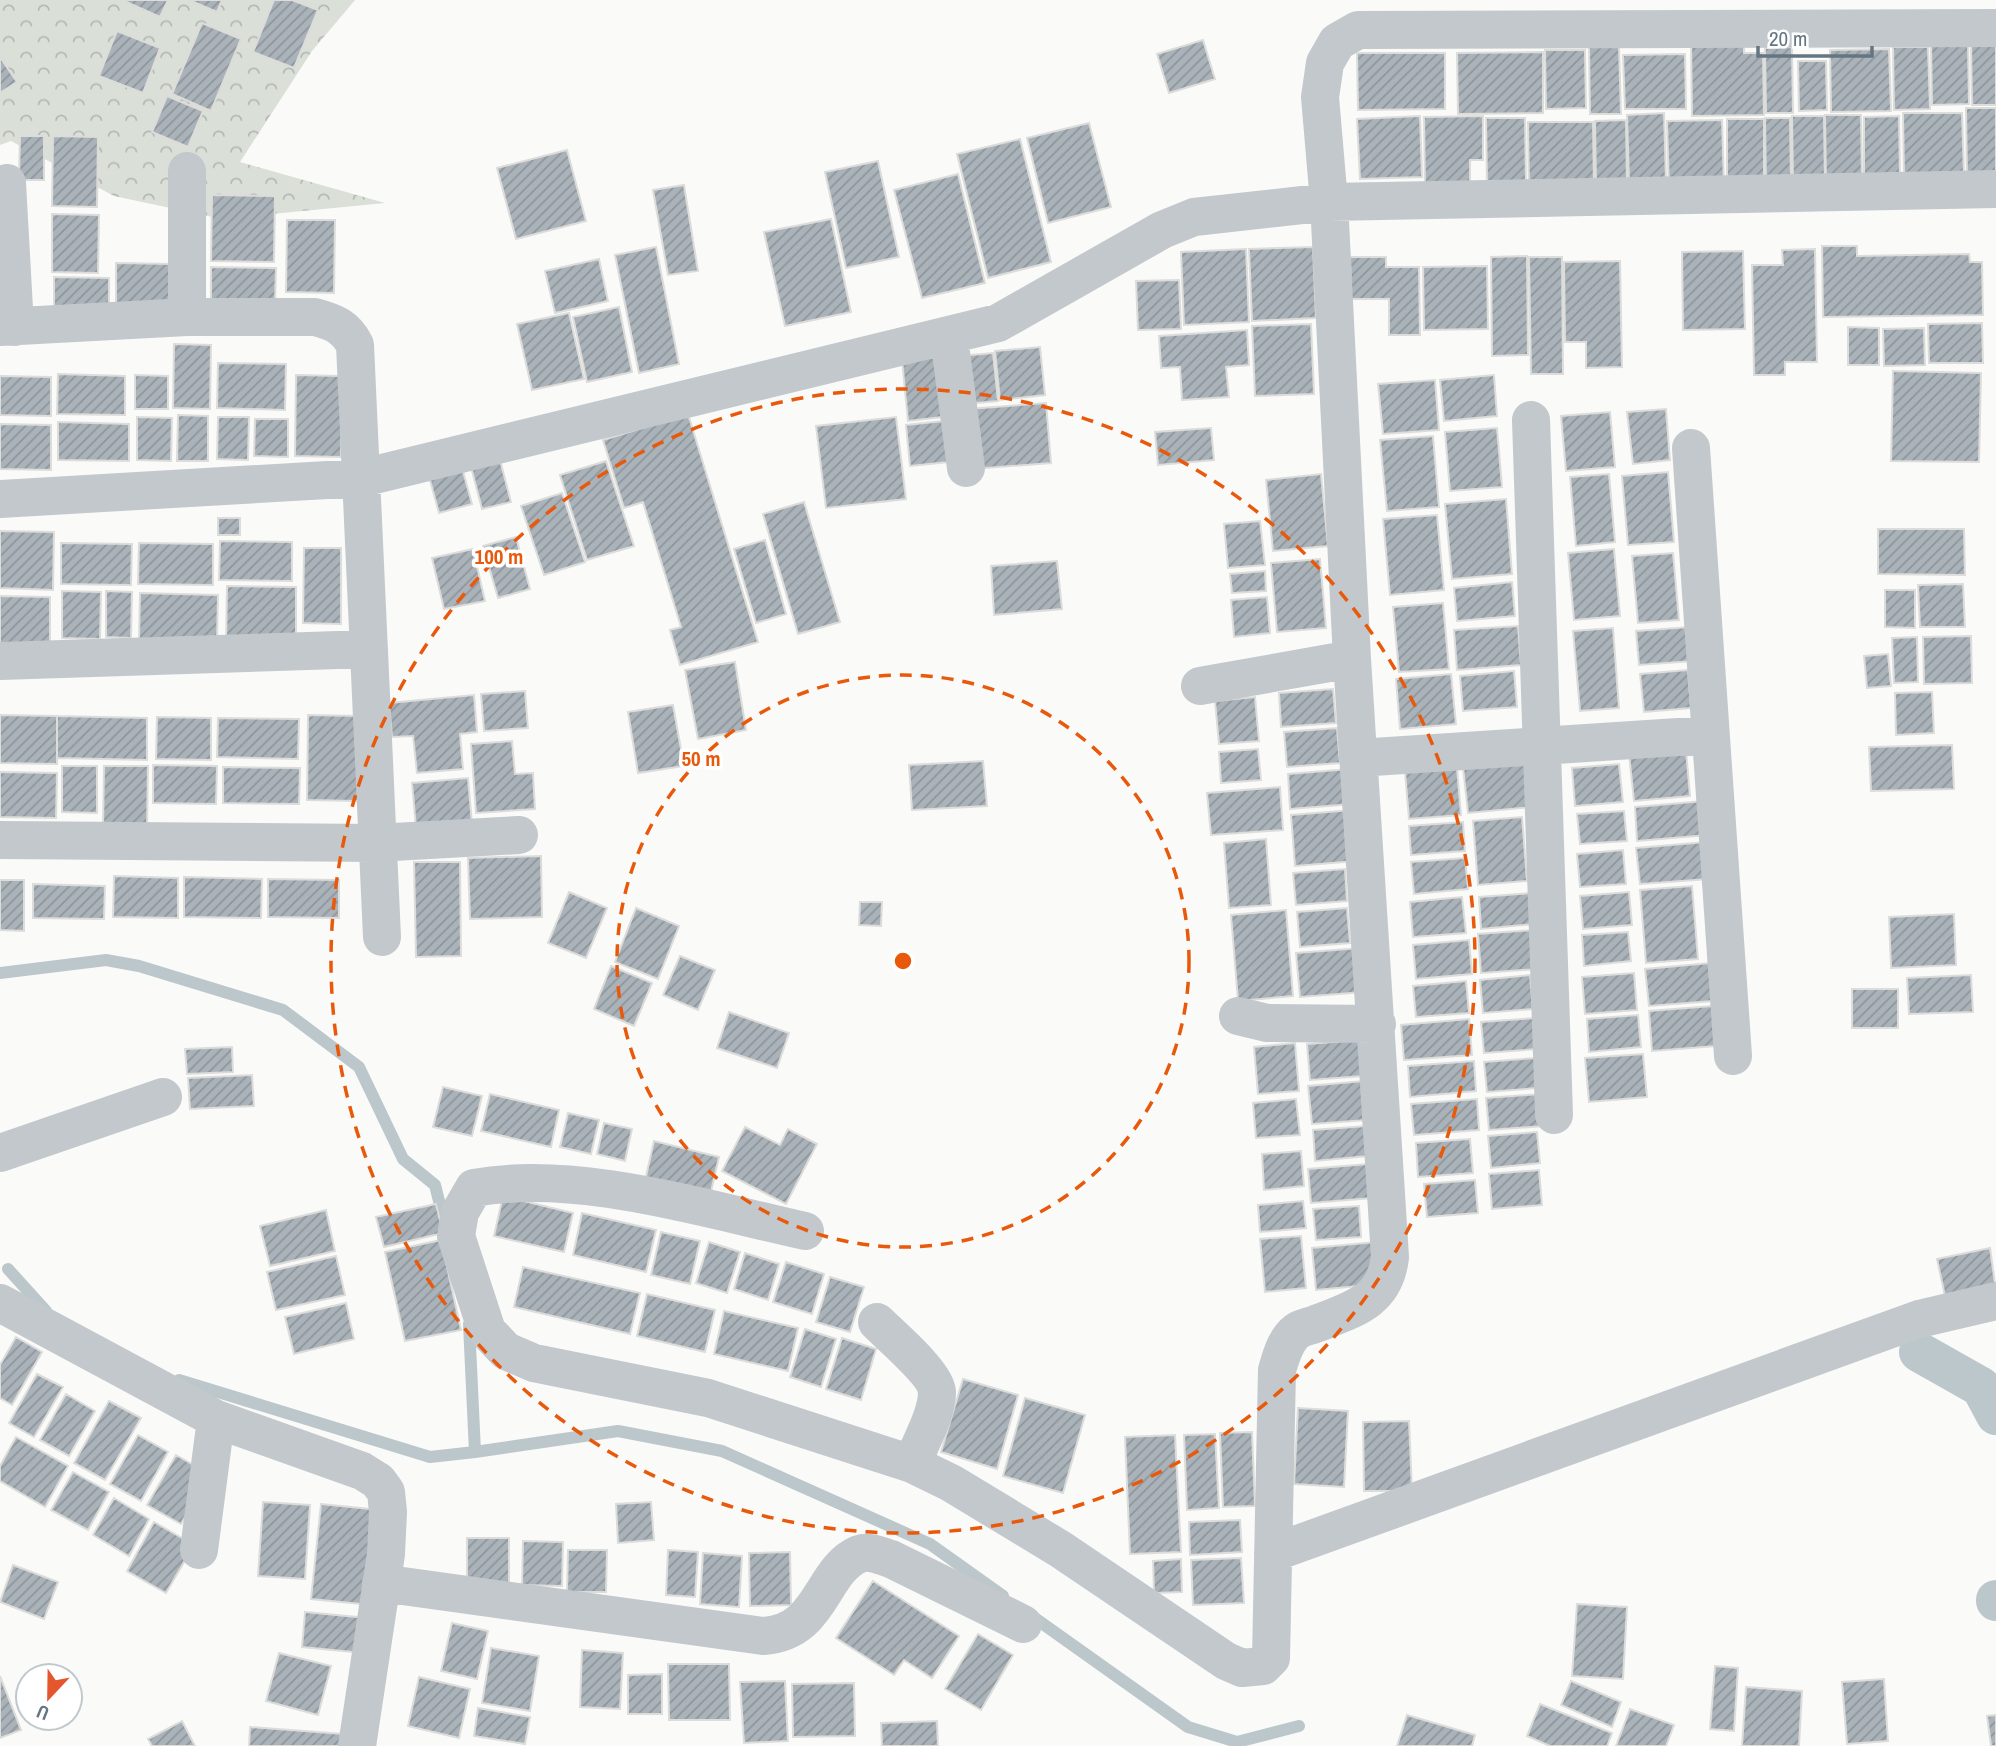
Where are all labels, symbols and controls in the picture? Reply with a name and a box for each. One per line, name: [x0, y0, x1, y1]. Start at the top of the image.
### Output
scale bar: [1758, 14, 1872, 58]
text: 20 m: [1769, 24, 1807, 53]
text: 100 m: [475, 542, 523, 571]
text: 50 m: [681, 744, 721, 773]
centre of rings: [891, 949, 915, 973]
north arrow: [14, 1662, 84, 1732]
text: U: [33, 1699, 53, 1727]

